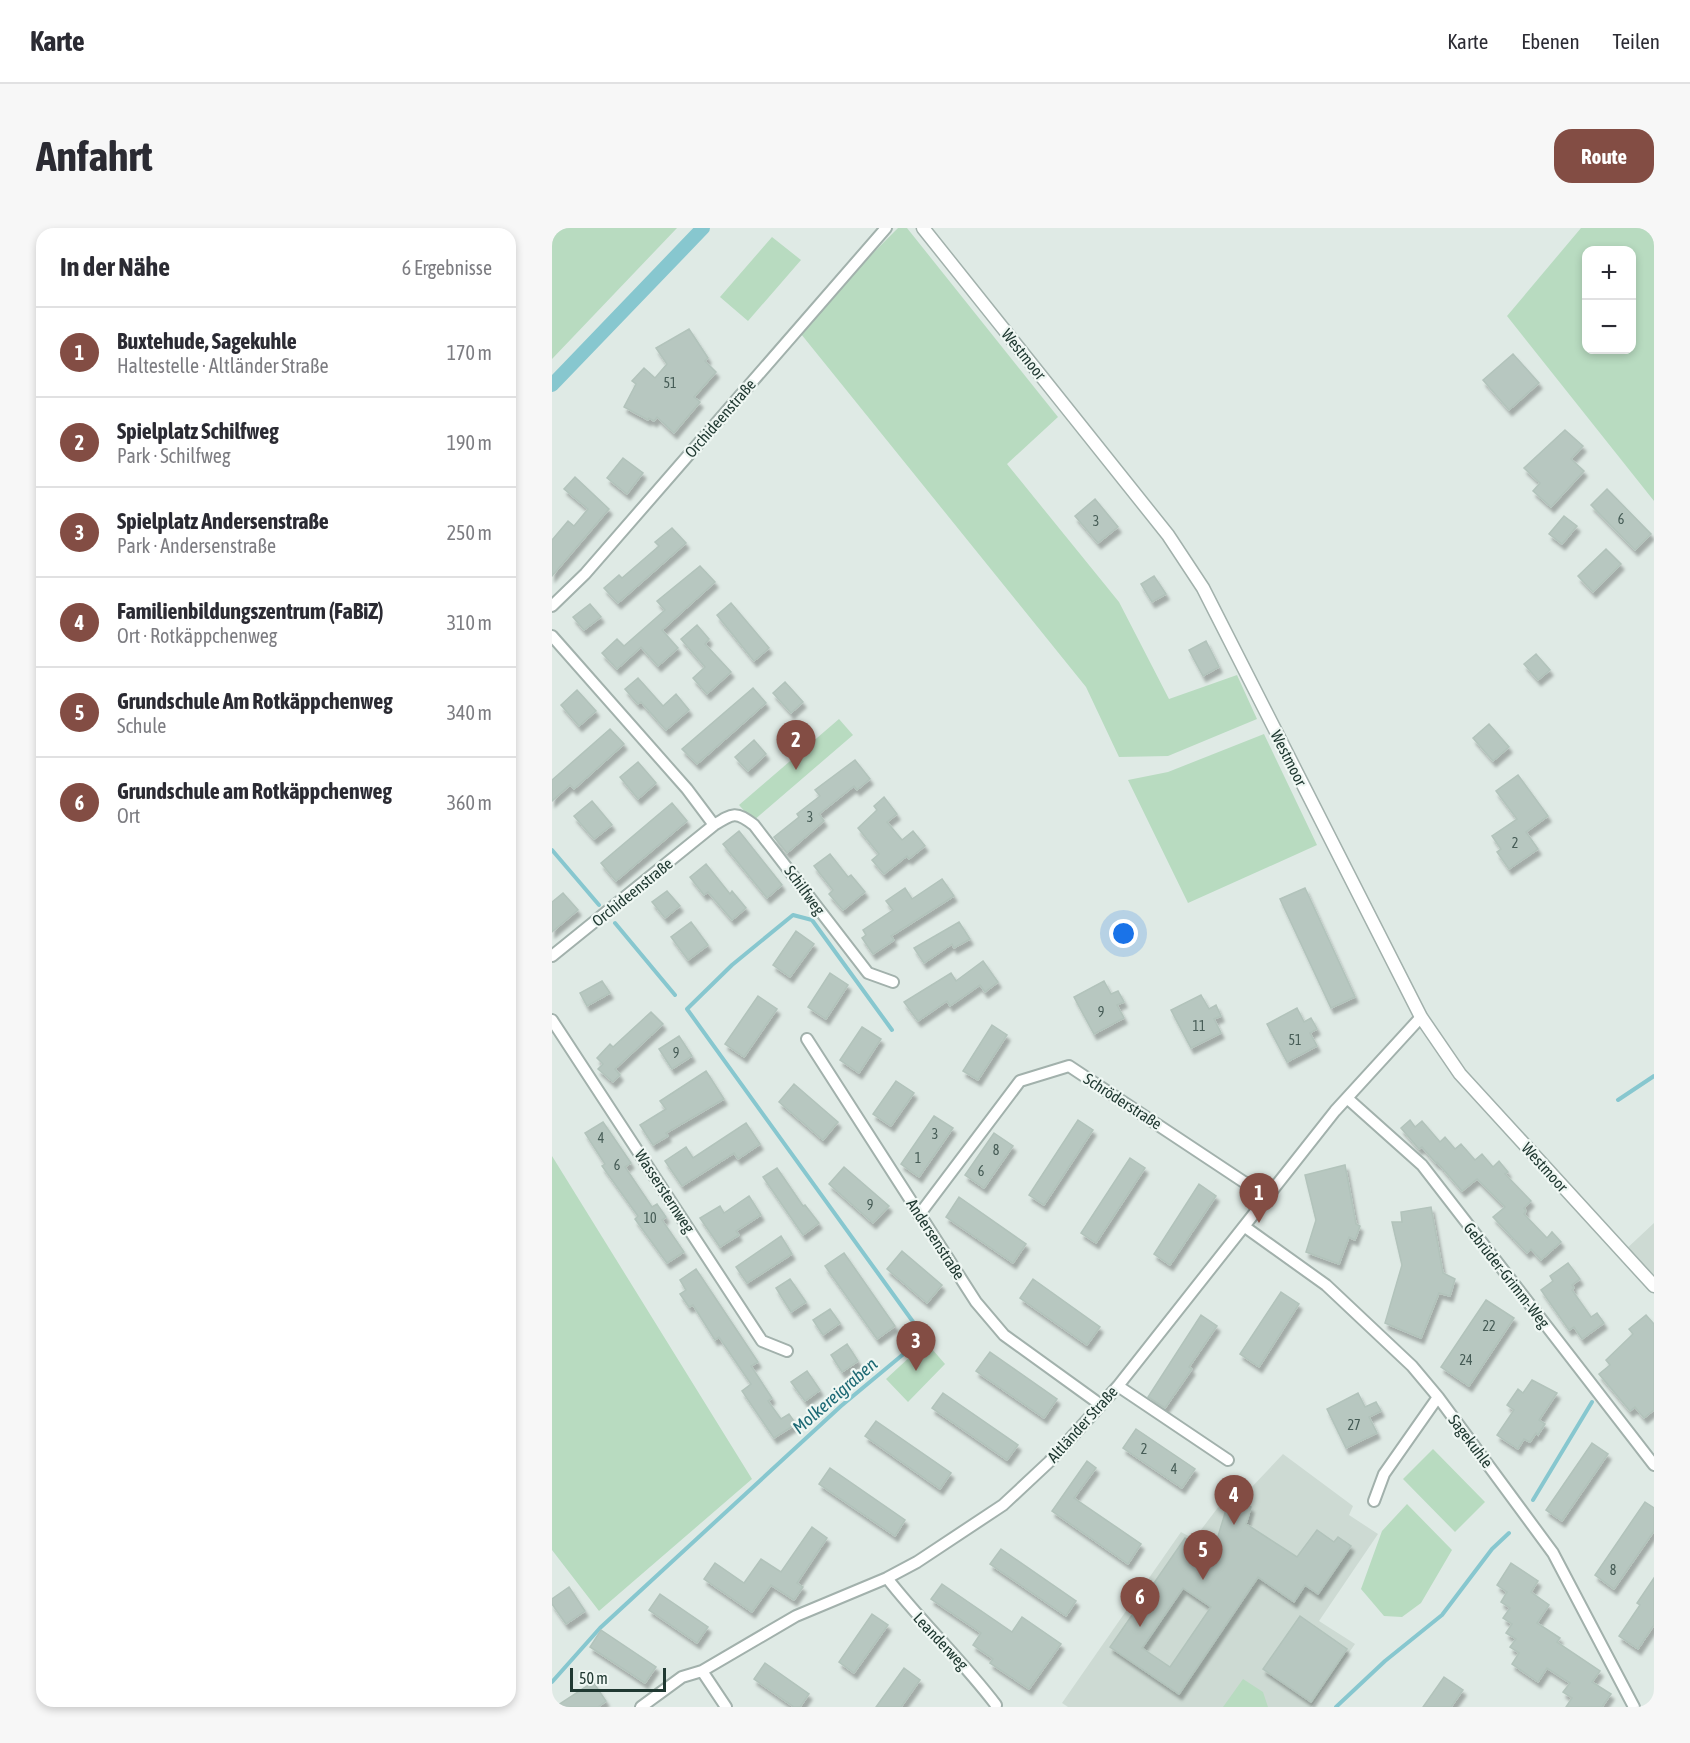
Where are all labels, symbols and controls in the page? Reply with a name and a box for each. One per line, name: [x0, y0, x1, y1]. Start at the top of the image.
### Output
text: Karte: [30, 25, 85, 57]
text: Karte: [1447, 29, 1488, 53]
text: Ebenen: [1521, 29, 1580, 53]
text: Teilen: [1613, 29, 1660, 53]
button: Route: [1554, 129, 1654, 183]
text: Anfahrt: [36, 132, 153, 180]
map controls: [1582, 246, 1636, 354]
button: +: [1582, 246, 1636, 300]
text: In der Nähe: [60, 252, 170, 282]
text: 6 Ergebnisse: [402, 256, 492, 279]
button: −: [1582, 300, 1636, 354]
street label: Westmoor: [998, 325, 1050, 383]
text: Buxtehude, Sagekuhle: [117, 328, 297, 354]
text: 1: [75, 341, 84, 364]
text: 170 m: [447, 341, 492, 364]
text: Haltestelle · Altländer Straße: [117, 354, 329, 377]
house number: 51: [663, 375, 677, 391]
street label: Orchideenstraße: [681, 375, 759, 461]
text: Spielplatz Schilfweg: [117, 418, 279, 444]
text: 2: [75, 431, 84, 454]
text: 190 m: [447, 431, 492, 454]
text: Park · Schilfweg: [117, 444, 231, 467]
text: Spielplatz Andersenstraße: [117, 508, 329, 534]
house number: 6: [1618, 511, 1625, 527]
house number: 3: [1093, 513, 1099, 529]
text: 3: [75, 521, 84, 544]
text: 250 m: [447, 521, 492, 544]
text: Park · Andersenstraße: [117, 534, 276, 557]
text: Familienbildungszentrum (FaBiZ): [117, 598, 383, 624]
text: 4: [75, 611, 84, 634]
text: 310 m: [447, 611, 492, 634]
text: Ort · Rotkäppchenweg: [117, 624, 277, 647]
text: Grundschule Am Rotkäppchenweg: [117, 688, 393, 714]
text: 5: [75, 701, 84, 724]
text: 340 m: [447, 701, 492, 724]
text: Schule: [117, 714, 166, 737]
pin: 2: [776, 720, 816, 770]
street label: Westmoor: [1267, 727, 1311, 789]
text: Grundschule am Rotkäppchenweg: [117, 778, 392, 804]
text: 6: [75, 791, 84, 814]
text: 360 m: [447, 791, 492, 814]
text: Ort: [117, 804, 140, 827]
house number: 3: [807, 809, 813, 825]
house number: 2: [1512, 835, 1518, 851]
street label: Orchideenstraße: [588, 854, 676, 930]
street label: Schilfweg: [780, 862, 829, 919]
your location: [1109, 919, 1138, 948]
house number: 9: [1098, 1004, 1104, 1020]
house number: 11: [1192, 1018, 1206, 1034]
house number: 51: [1288, 1032, 1302, 1048]
house number: 9: [673, 1045, 679, 1061]
street label: Schröderstraße: [1081, 1069, 1165, 1133]
house number: 3: [932, 1126, 938, 1142]
house number: 4: [598, 1130, 605, 1146]
street label: Westmoor: [1518, 1139, 1572, 1195]
house number: 8: [993, 1142, 1000, 1158]
street label: Wassersternweg: [631, 1146, 699, 1236]
house number: 1: [915, 1150, 921, 1166]
house number: 6: [614, 1157, 621, 1173]
house number: 6: [978, 1163, 985, 1179]
pin: 1: [1240, 1174, 1278, 1223]
street label: Andersenstraße: [903, 1195, 969, 1283]
house number: 9: [867, 1197, 873, 1213]
house number: 10: [643, 1210, 657, 1226]
street label: Gebrüder-Grimm-Weg: [1460, 1219, 1554, 1332]
house number: 22: [1482, 1318, 1496, 1334]
pin: 3: [896, 1322, 936, 1371]
house number: 24: [1459, 1352, 1473, 1368]
water label: Molkereigraben: [788, 1353, 881, 1438]
street label: Altländer Straße: [1043, 1382, 1121, 1466]
street label: Sagekuhle: [1444, 1411, 1497, 1472]
house number: 27: [1347, 1417, 1361, 1433]
house number: 2: [1141, 1441, 1147, 1457]
house number: 4: [1171, 1461, 1178, 1477]
pin: 4: [1214, 1476, 1254, 1525]
pin: 5: [1184, 1530, 1222, 1580]
house number: 8: [1610, 1562, 1617, 1578]
pin: 6: [1120, 1578, 1160, 1627]
street label: Leanderweg: [909, 1609, 972, 1674]
scale bar: [570, 1665, 666, 1692]
text: 50 m: [579, 1669, 608, 1687]

